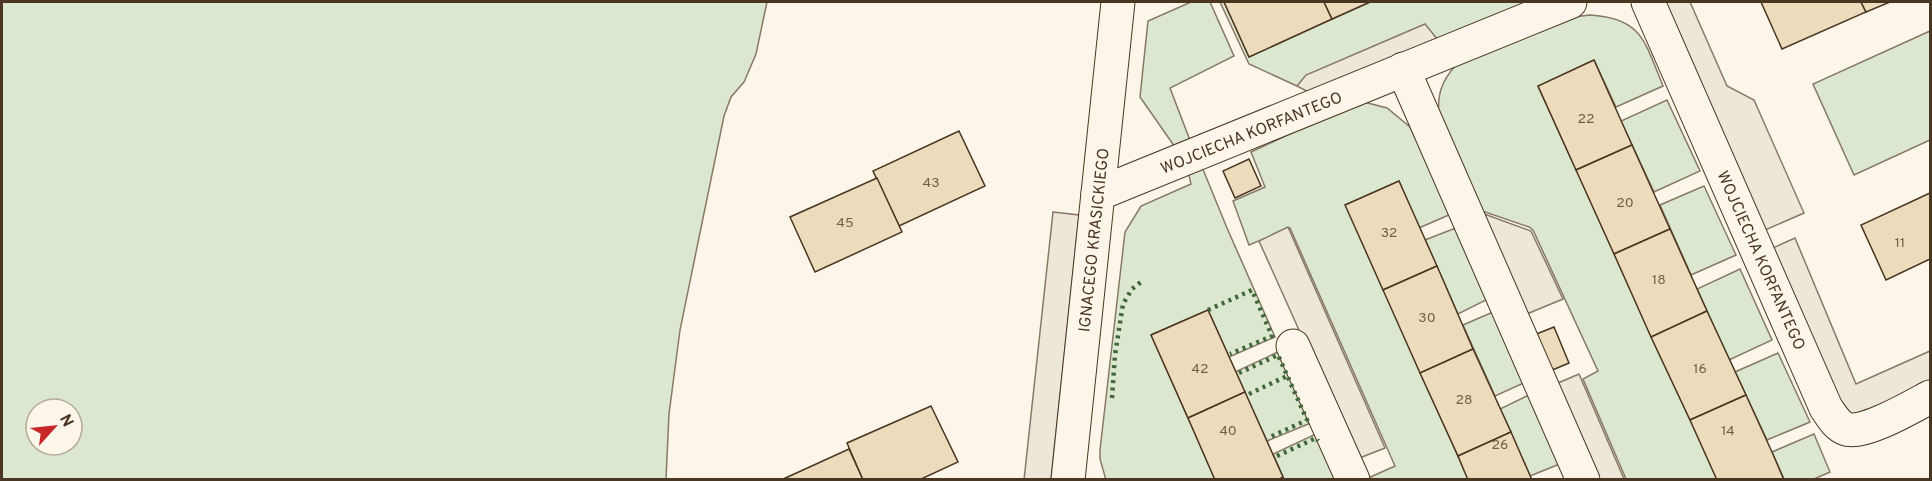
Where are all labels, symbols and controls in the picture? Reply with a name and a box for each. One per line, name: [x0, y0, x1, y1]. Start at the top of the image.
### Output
street label: WOJCIECHA KORFANTEGO: [1158, 88, 1346, 179]
house number: 22: [1577, 111, 1595, 128]
street label: IGNACEGO KRASICKIEGO: [1075, 147, 1115, 333]
street label: WOJCIECHA KORFANTEGO: [1712, 168, 1809, 354]
house number: 43: [922, 175, 940, 192]
house number: 20: [1616, 195, 1634, 212]
house number: 45: [836, 215, 854, 232]
house number: 32: [1381, 225, 1397, 242]
house number: 11: [1895, 235, 1905, 252]
house number: 18: [1652, 272, 1666, 289]
house number: 30: [1418, 310, 1436, 327]
house number: 42: [1191, 361, 1209, 378]
house number: 16: [1693, 361, 1707, 378]
house number: 28: [1455, 392, 1473, 409]
north arrow: [24, 397, 84, 457]
text: N: [54, 411, 77, 431]
house number: 40: [1219, 423, 1237, 440]
house number: 14: [1721, 423, 1735, 440]
house number: 26: [1492, 437, 1508, 454]

